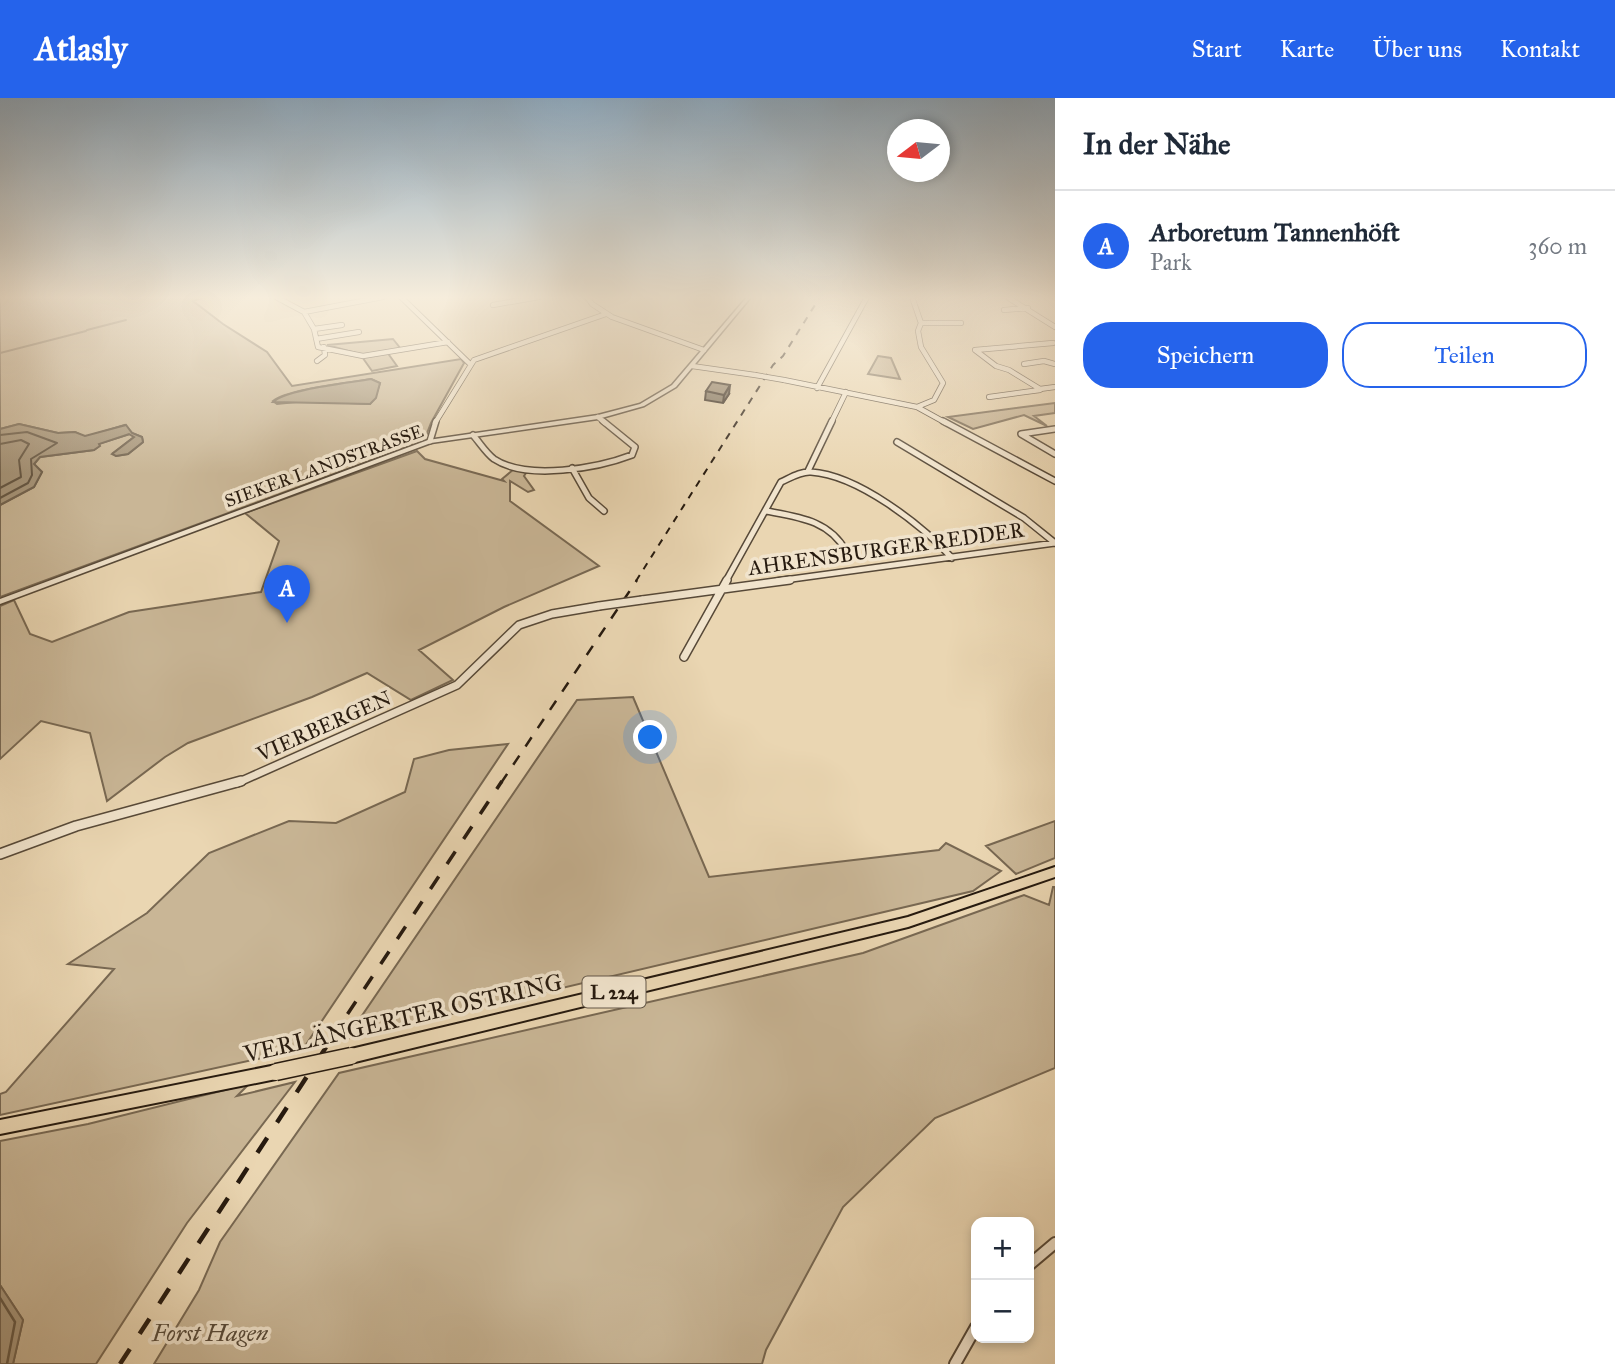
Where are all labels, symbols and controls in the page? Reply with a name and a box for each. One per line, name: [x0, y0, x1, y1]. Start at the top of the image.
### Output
text: Atlasly: [35, 29, 127, 69]
text: Start: [1192, 34, 1242, 64]
text: Karte: [1280, 34, 1334, 64]
text: Über uns: [1372, 34, 1462, 64]
text: Kontakt: [1500, 34, 1580, 64]
north arrow: [887, 119, 950, 182]
text: In der Nähe: [1083, 126, 1231, 162]
text: Arboretum Tannenhöft: [1150, 216, 1400, 248]
text: A: [1098, 232, 1114, 260]
text: 360 m: [1528, 232, 1587, 260]
text: Park: [1150, 248, 1192, 276]
button: Speichern: [1083, 322, 1328, 388]
button: Teilen: [1342, 322, 1587, 388]
street label: SIEKER LANDSTRASSE: [222, 420, 426, 512]
street label: AHRENSBURGER REDDER: [745, 517, 1027, 581]
pin: A: [264, 565, 310, 623]
street label: VIERBERGEN: [252, 685, 396, 768]
your location: [633, 720, 667, 754]
street label: VERLÄNGERTER OSTRING: [240, 967, 565, 1069]
road number: L 224: [582, 976, 646, 1007]
map controls: [971, 1217, 1034, 1343]
button: +: [971, 1217, 1034, 1280]
button: −: [971, 1280, 1034, 1343]
park label: Forst Hagen: [151, 1318, 269, 1348]

